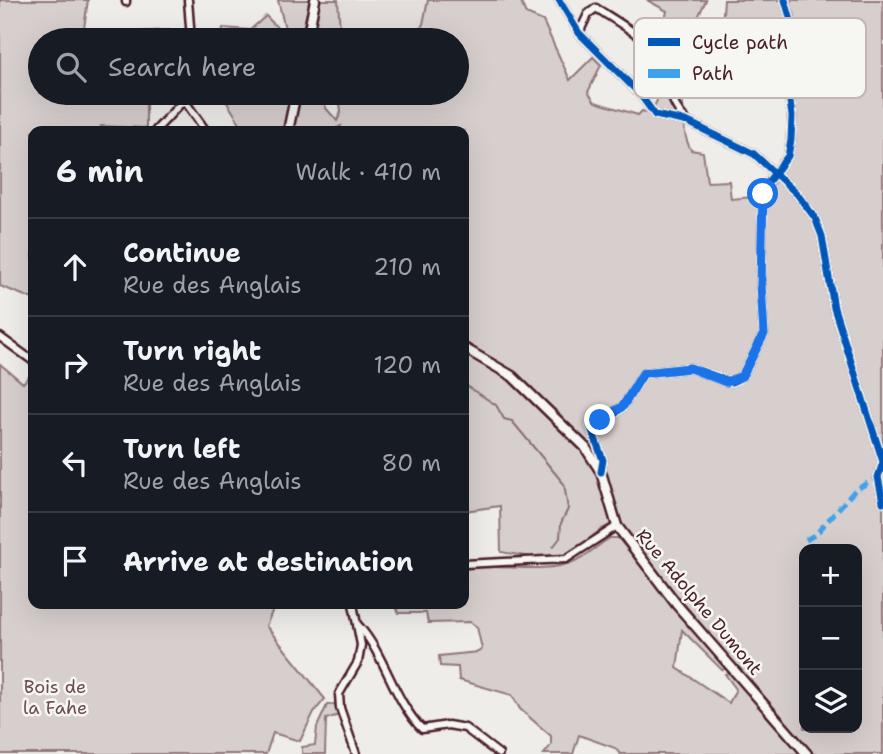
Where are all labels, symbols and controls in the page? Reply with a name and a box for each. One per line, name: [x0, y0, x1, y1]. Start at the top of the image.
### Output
legend: [634, 18, 866, 98]
search box: [28, 28, 469, 105]
text: Cycle path: [692, 30, 788, 55]
icon: search: [52, 48, 90, 86]
text: Search here: [108, 49, 257, 84]
text: Path: [692, 61, 734, 86]
text: 6 min: [56, 151, 143, 192]
text: Walk · 410 m: [296, 157, 441, 187]
route start: [747, 178, 778, 209]
text: Continue: [123, 235, 241, 270]
icon: ahead: [56, 248, 94, 286]
text: 210 m: [373, 252, 441, 282]
text: Rue des Anglais: [123, 270, 302, 300]
text: Turn right: [123, 333, 261, 368]
icon: right: [56, 346, 94, 384]
text: 120 m: [373, 350, 441, 380]
text: Rue des Anglais: [123, 368, 302, 398]
route end: [584, 404, 615, 435]
text: Turn left: [123, 431, 240, 466]
icon: left: [56, 444, 94, 482]
text: 80 m: [382, 448, 441, 478]
text: Rue des Anglais: [123, 466, 302, 496]
street label: Rue Adolphe Dumont: [631, 524, 767, 680]
icon: arrive: [56, 542, 94, 580]
text: Arrive at destination: [123, 544, 413, 579]
map controls: [799, 544, 862, 733]
button: +: [799, 544, 862, 607]
button: −: [799, 607, 862, 670]
button: layers: [799, 670, 862, 733]
park label: Bois de la Fahe: [23, 675, 87, 720]

